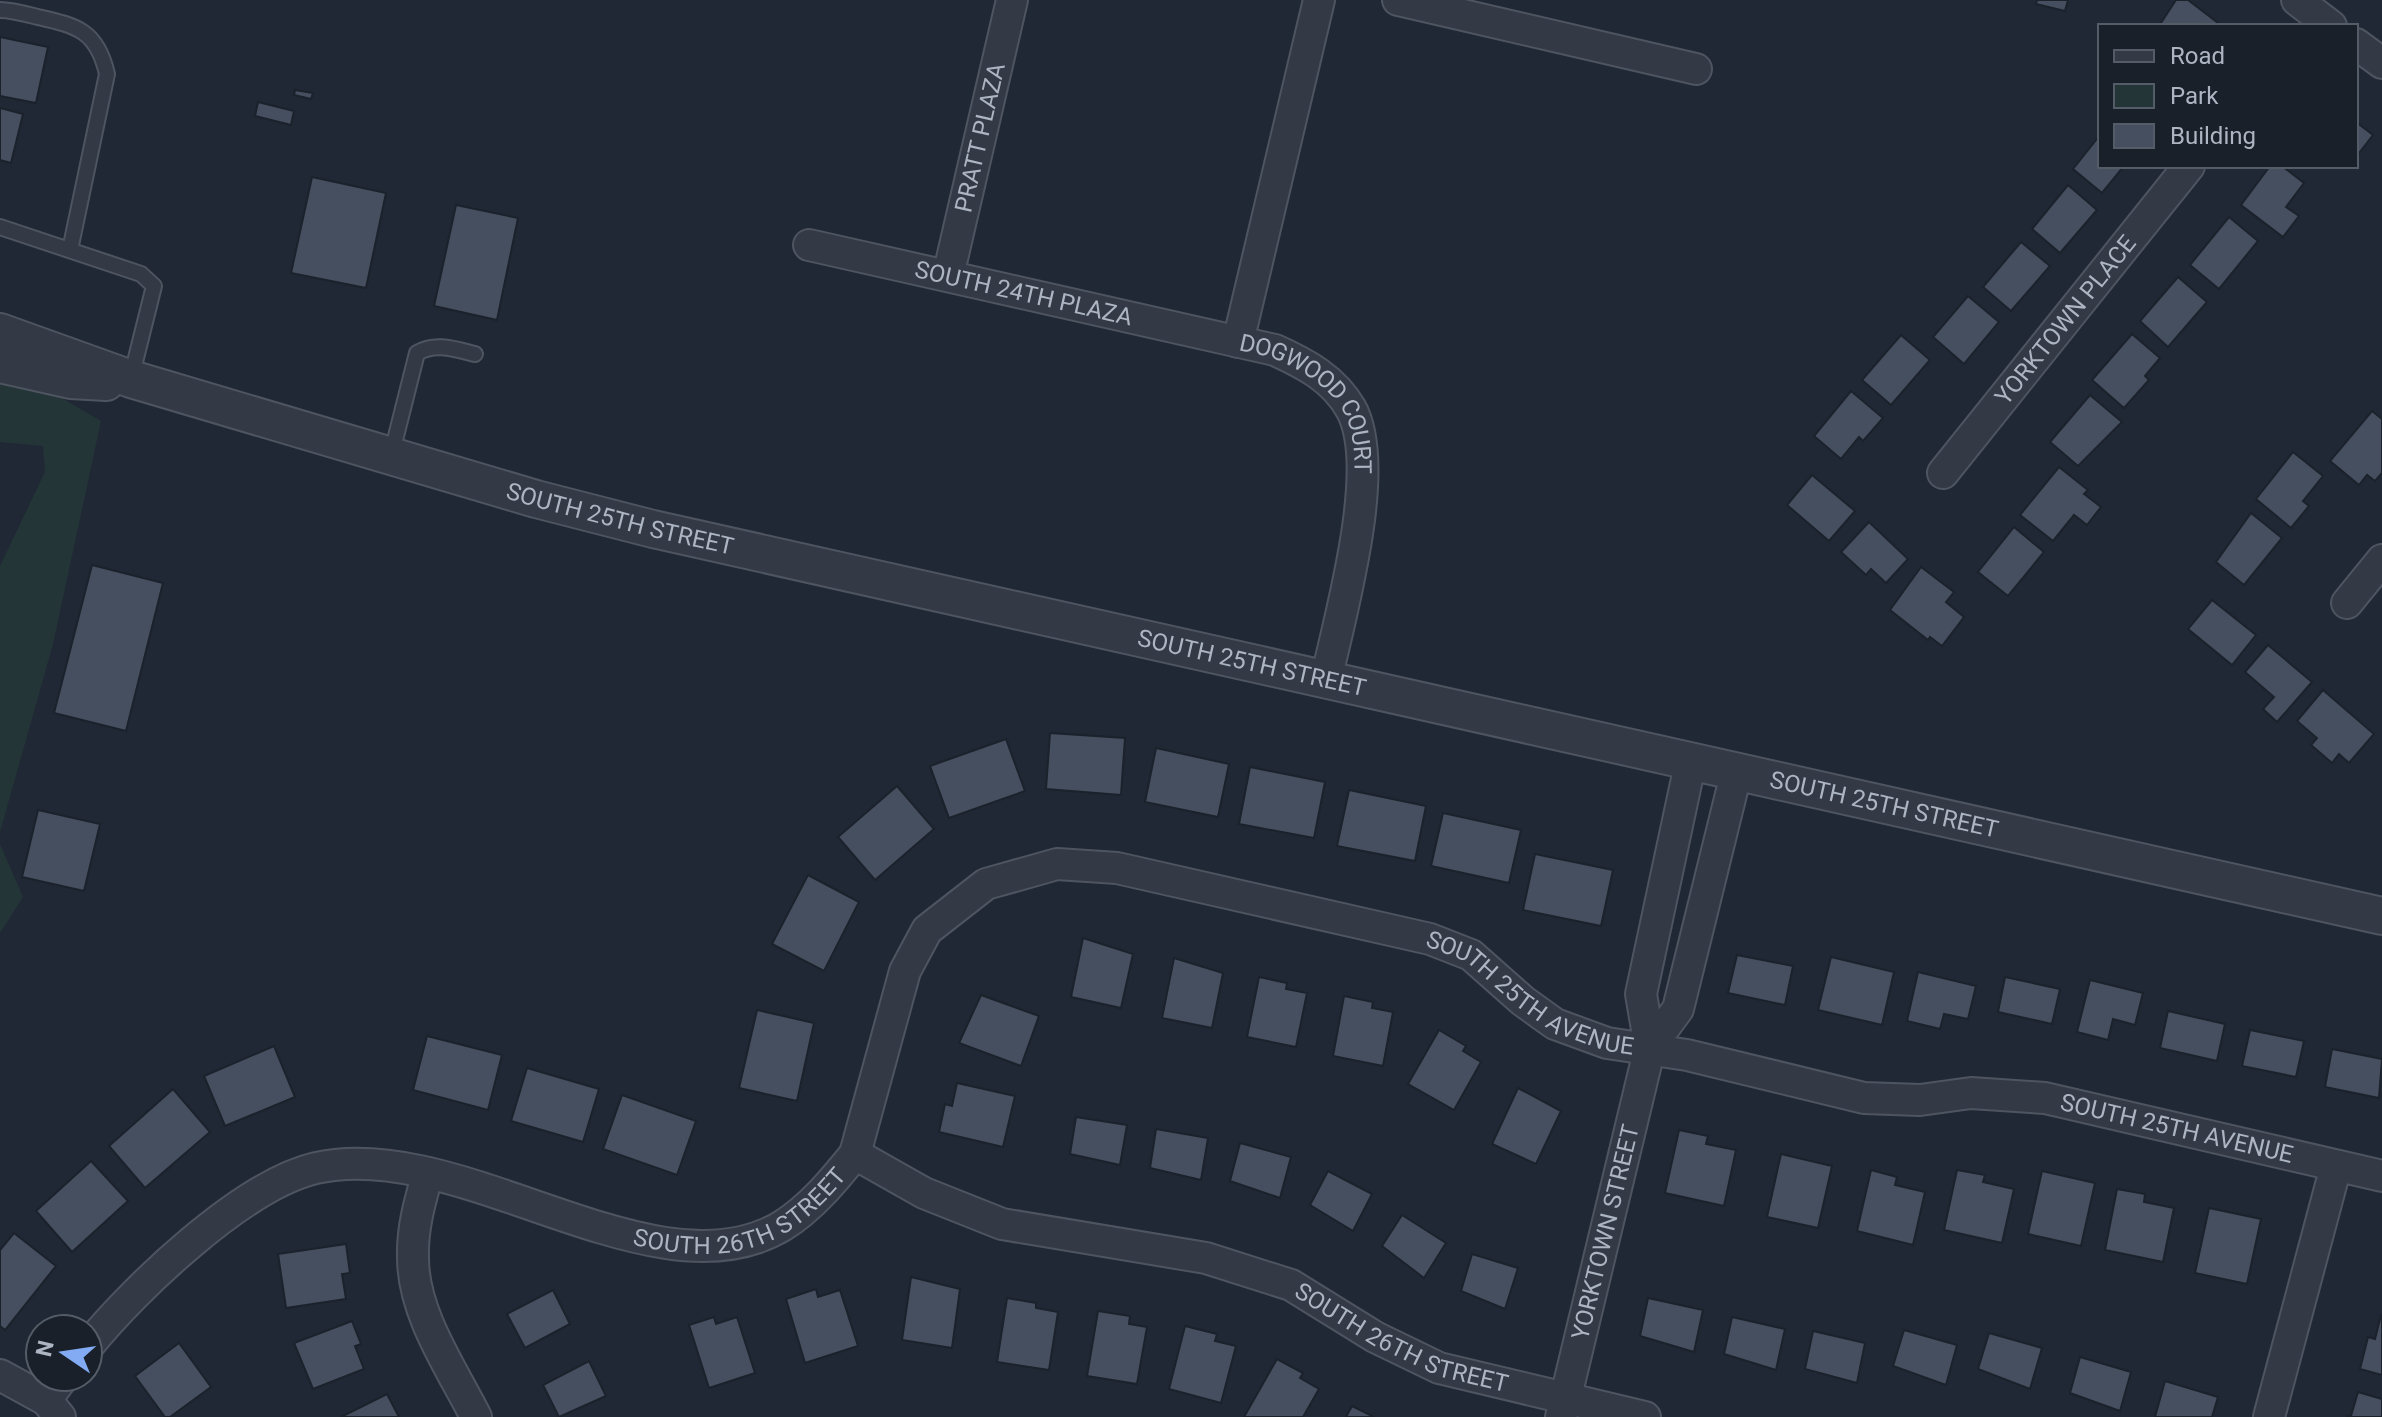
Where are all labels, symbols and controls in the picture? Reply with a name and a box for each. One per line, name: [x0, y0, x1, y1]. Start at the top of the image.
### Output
legend: [2098, 24, 2358, 168]
text: Road: [2170, 42, 2225, 70]
street label: PRATT PLAZA: [949, 60, 1011, 215]
text: Park: [2170, 82, 2219, 110]
text: Building: [2170, 122, 2256, 150]
street label: YORKTOWN PLACE: [1989, 230, 2142, 410]
street label: SOUTH 24TH PLAZA: [912, 255, 1135, 332]
street label: DOGWOOD COURT: [1237, 328, 1377, 474]
street label: SOUTH 25TH STREET: [503, 477, 736, 561]
street label: SOUTH 25TH STREET: [1135, 624, 1369, 702]
street label: SOUTH 25TH STREET: [1767, 765, 2001, 844]
street label: SOUTH 25TH AVENUE: [1422, 925, 1636, 1061]
street label: SOUTH 25TH AVENUE: [2058, 1088, 2296, 1169]
street label: YORKTOWN STREET: [1566, 1122, 1645, 1343]
street label: SOUTH 26TH STREET: [631, 1162, 852, 1260]
street label: SOUTH 26TH STREET: [1290, 1277, 1511, 1398]
north arrow: [24, 1313, 104, 1393]
text: N: [31, 1338, 59, 1359]

